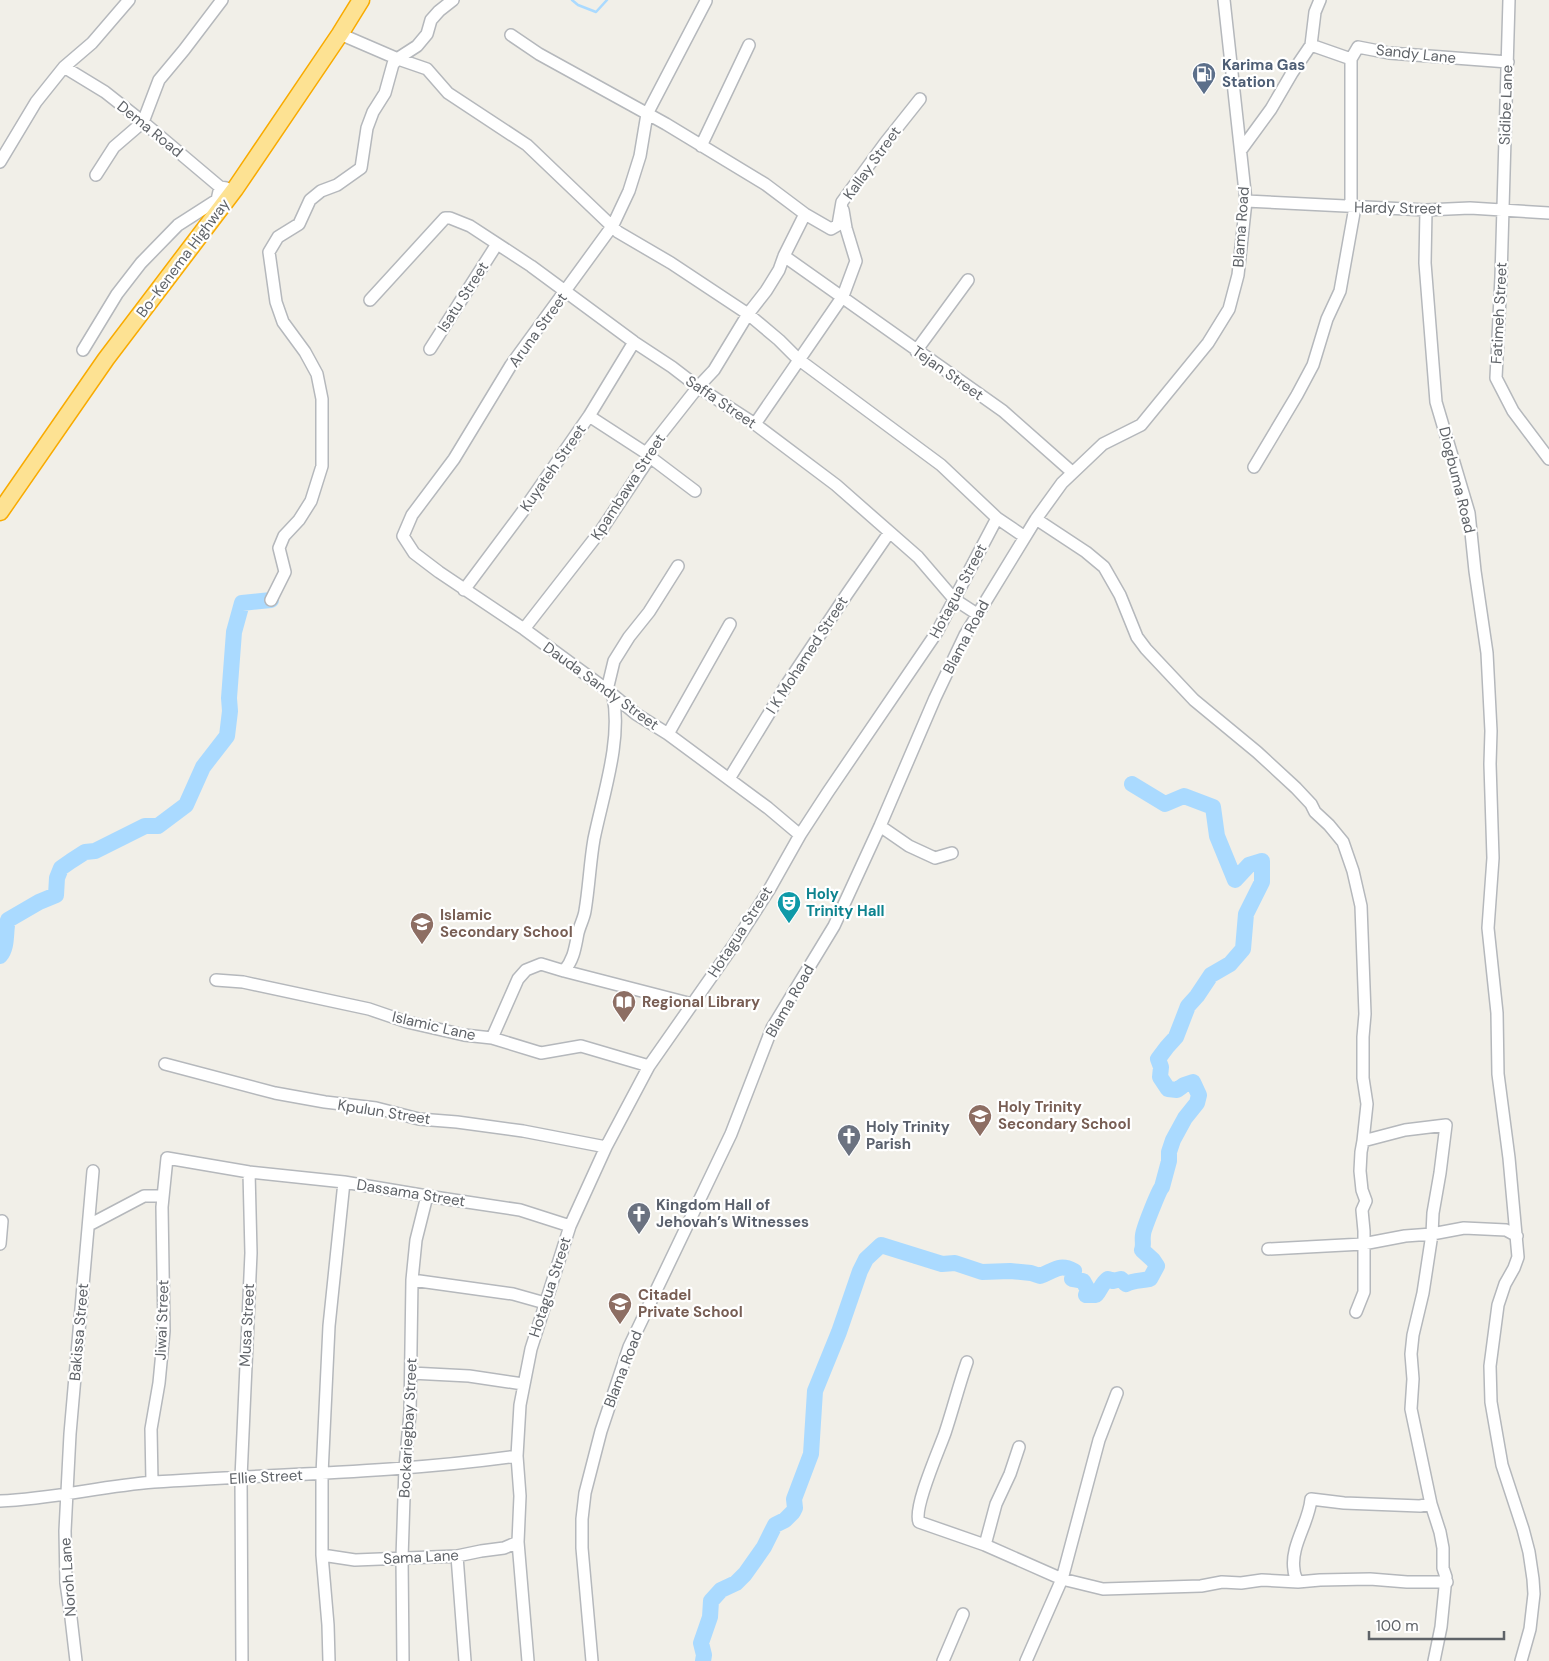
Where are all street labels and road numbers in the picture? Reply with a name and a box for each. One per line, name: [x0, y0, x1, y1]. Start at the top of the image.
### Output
street label: Sandy Lane: [1375, 40, 1457, 68]
street label: Sidibe Lane: [1495, 64, 1517, 146]
street label: Dema Road: [113, 96, 187, 162]
street label: Kallay Street: [839, 122, 905, 204]
street label: Blama Road: [1228, 186, 1254, 268]
street label: Bo-Kenema Highway: [132, 194, 235, 321]
street label: Hardy Street: [1354, 197, 1442, 219]
street label: Isatu Street: [433, 258, 493, 336]
street label: Fatimeh Street: [1486, 261, 1512, 364]
street label: Aruna Street: [504, 289, 572, 371]
street label: Tejan Street: [908, 341, 988, 405]
street label: Saffa Street: [682, 371, 760, 433]
street label: Kuyateh Street: [515, 420, 591, 516]
street label: Diogbuma Road: [1434, 425, 1480, 535]
street label: Kpambawa Street: [586, 430, 670, 544]
street label: Hotagua Street: [925, 540, 991, 642]
street label: I K Mohamed Street: [761, 592, 853, 718]
street label: Blama Road: [938, 597, 994, 677]
street label: Dauda Sandy Street: [539, 637, 663, 735]
street label: Hotagua Street: [703, 883, 777, 981]
street label: Blama Road: [761, 961, 819, 1041]
street label: Islamic Lane: [390, 1007, 478, 1045]
street label: Kpulun Street: [336, 1095, 432, 1129]
street label: Dassama Street: [355, 1175, 467, 1211]
street label: Hotagua Street: [524, 1234, 576, 1340]
street label: Jiwai Street: [151, 1279, 173, 1361]
street label: Bakissa Street: [65, 1282, 93, 1382]
street label: Musa Street: [235, 1283, 259, 1367]
street label: Blama Road: [599, 1328, 647, 1410]
street label: Bockariegbay Street: [394, 1357, 422, 1499]
street label: Ellie Street: [229, 1465, 303, 1489]
street label: Noroh Lane: [55, 1537, 81, 1617]
street label: Sama Lane: [383, 1545, 459, 1569]

